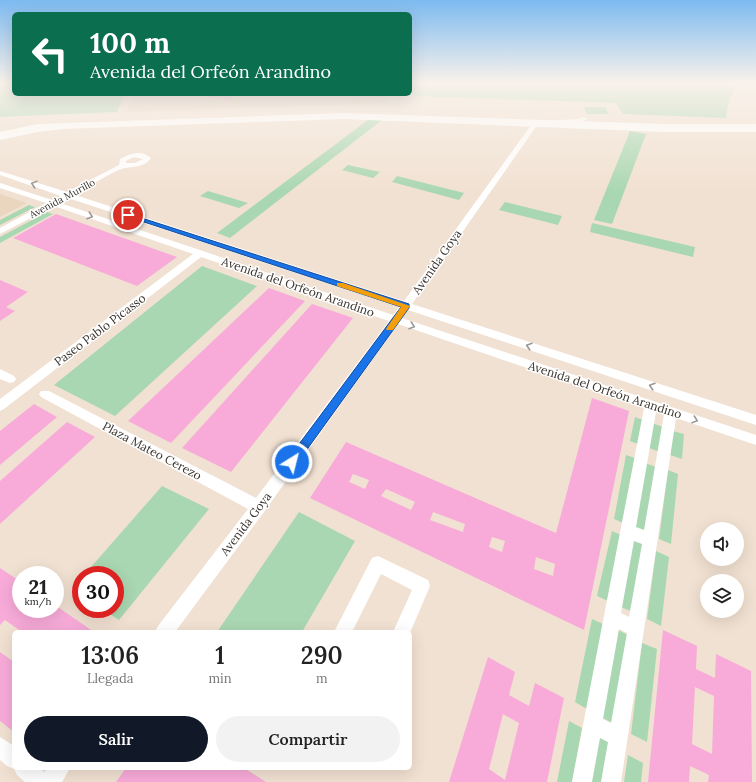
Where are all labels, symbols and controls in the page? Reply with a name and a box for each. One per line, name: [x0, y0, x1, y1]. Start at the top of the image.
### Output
text: 100 m: [90, 25, 170, 61]
icon: left: [24, 28, 76, 80]
text: Avenida del Orfeón Arandino: [90, 60, 331, 83]
street label: Avenida Murillo: [26, 176, 98, 222]
one-way arrow: [31, 180, 38, 189]
pin: [111, 198, 145, 232]
icon: arrive: [117, 204, 139, 226]
one-way arrow: [87, 211, 94, 219]
street label: Avenida Goya: [408, 226, 464, 298]
street label: Avenida del Orfeón Arandino: [219, 253, 377, 320]
street label: Paseo Pablo Picasso: [51, 290, 148, 369]
one-way arrow: [408, 321, 415, 330]
one-way arrow: [525, 342, 532, 351]
street label: Avenida del Orfeón Arandino: [525, 357, 684, 421]
one-way arrow: [649, 382, 656, 391]
one-way arrow: [691, 415, 698, 424]
street label: Plaza Mateo Cerezo: [100, 418, 204, 483]
position arrow: [271, 441, 313, 483]
street label: Avenida Goya: [216, 489, 274, 559]
map controls: [700, 522, 744, 618]
button: sound: [700, 522, 744, 566]
speed limit sign: 30: [72, 566, 124, 618]
text: 21: [29, 574, 47, 599]
button: layers: [700, 574, 744, 618]
text: km/h: [24, 595, 52, 608]
text: 13:06: [81, 640, 139, 671]
text: 1: [215, 640, 225, 671]
text: 290: [301, 640, 343, 671]
text: Llegada: [87, 670, 133, 687]
text: min: [208, 670, 232, 687]
text: m: [316, 670, 328, 687]
button: Salir: [24, 716, 208, 762]
button: Compartir: [216, 716, 400, 762]

